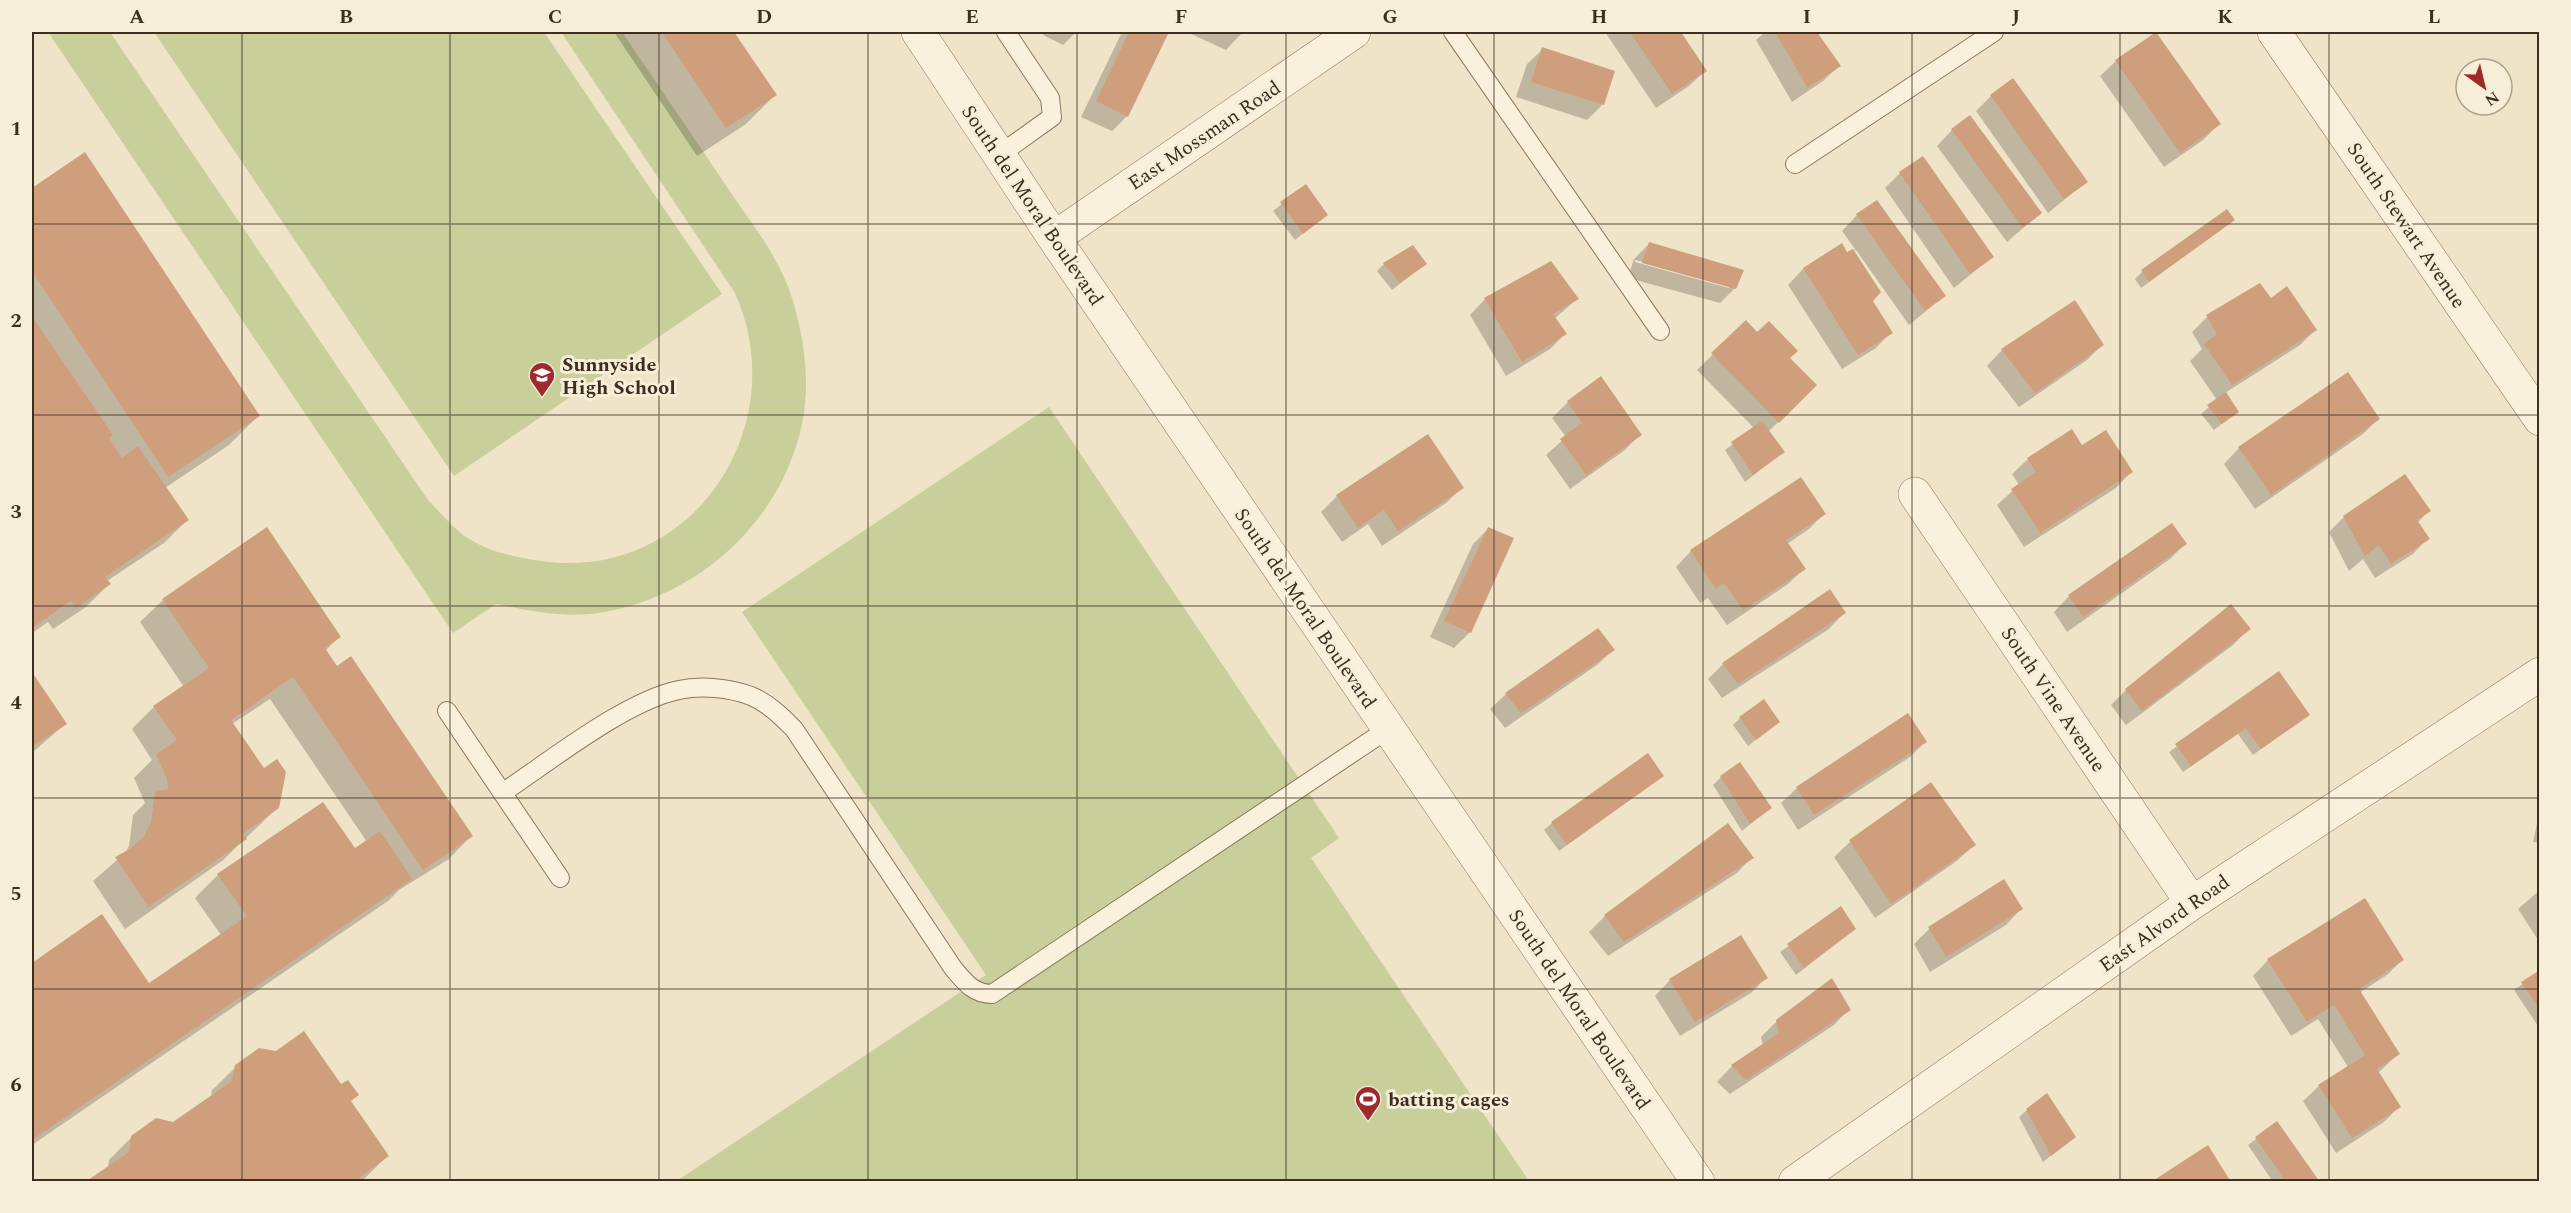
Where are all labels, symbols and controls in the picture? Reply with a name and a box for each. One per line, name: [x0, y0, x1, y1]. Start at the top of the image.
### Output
text: A: [129, 2, 145, 32]
text: B: [339, 2, 353, 32]
text: C: [548, 2, 562, 32]
text: D: [756, 2, 772, 32]
text: E: [965, 2, 979, 32]
text: F: [1175, 2, 1187, 32]
text: G: [1382, 2, 1398, 32]
text: H: [1591, 2, 1607, 32]
text: I: [1803, 2, 1811, 32]
text: J: [2012, 2, 2020, 32]
text: K: [2217, 2, 2233, 32]
text: L: [2428, 2, 2440, 32]
north arrow: [2454, 57, 2514, 117]
street label: East Mossman Road: [1122, 73, 1287, 198]
text: N: [2480, 85, 2504, 112]
street label: South del Moral Boulevard: [954, 99, 1111, 312]
text: 1: [10, 114, 22, 144]
street label: South Stewart Avenue: [2339, 136, 2473, 315]
text: 2: [10, 306, 22, 336]
place label: Sunnyside High School: [562, 350, 676, 403]
school or university icon: Sunnyside High School: [527, 360, 557, 398]
text: 3: [10, 497, 22, 527]
street label: South del Moral Boulevard: [1227, 502, 1384, 715]
street label: South Vine Avenue: [1993, 621, 2113, 778]
text: 4: [10, 688, 22, 718]
street label: East Alvord Road: [2093, 867, 2236, 980]
text: 5: [10, 879, 22, 909]
street label: South del Moral Boulevard: [1501, 903, 1658, 1116]
text: 6: [10, 1070, 22, 1100]
sports icon: batting cages: [1353, 1084, 1383, 1122]
place label: batting cages: [1388, 1085, 1510, 1115]

